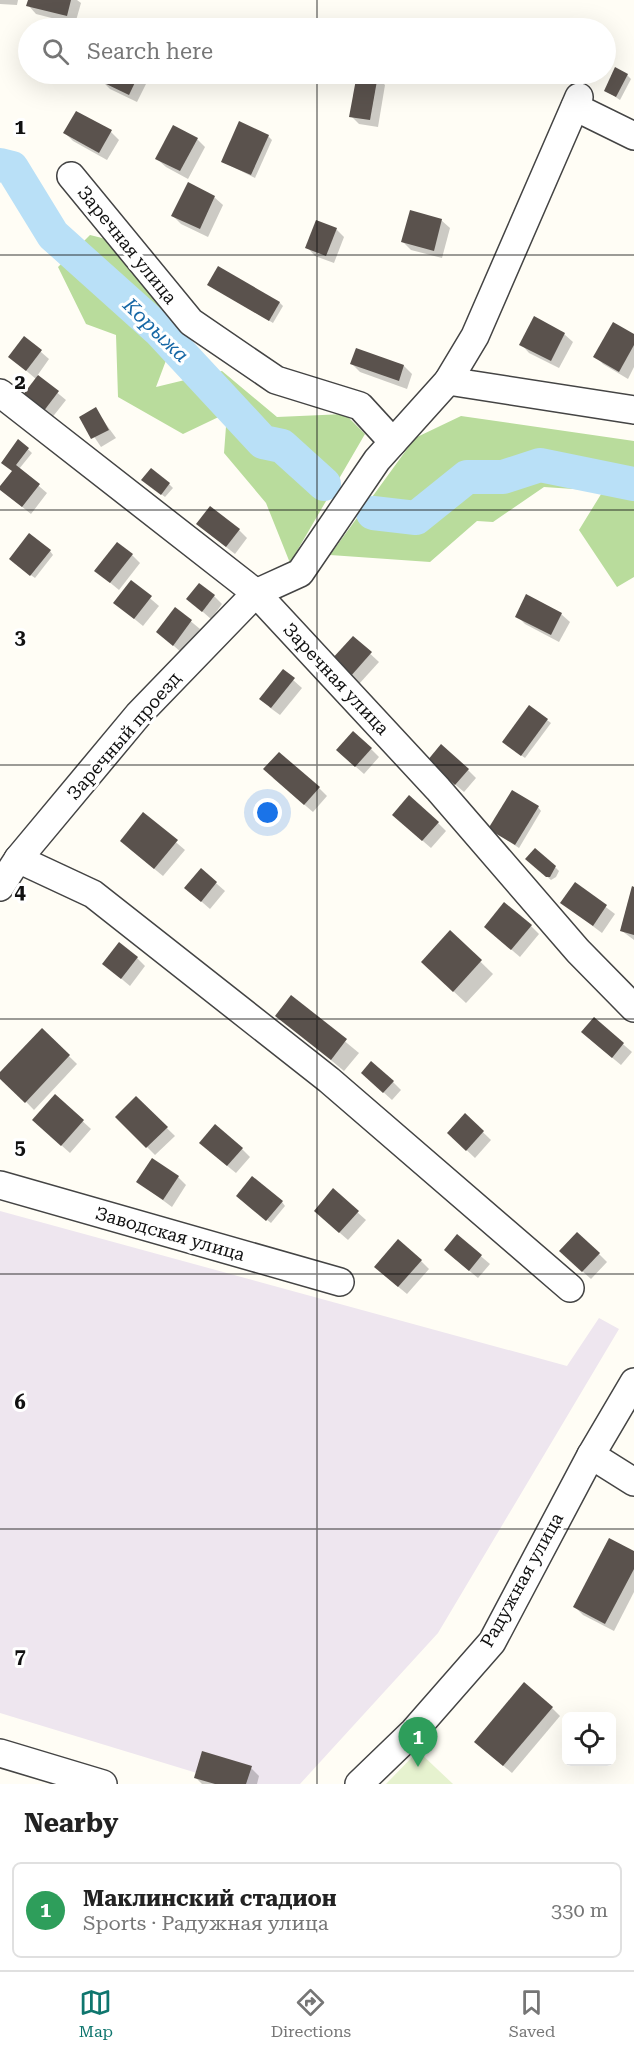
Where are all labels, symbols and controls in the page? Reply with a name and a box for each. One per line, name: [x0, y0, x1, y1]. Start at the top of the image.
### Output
search box: [18, 18, 616, 84]
icon: search: [39, 35, 72, 68]
text: Search here: [87, 39, 213, 64]
text: 1: [14, 115, 26, 139]
street label: Заречная улица: [73, 182, 181, 308]
water label: Корыжа: [118, 292, 194, 367]
text: 2: [14, 370, 26, 394]
street label: Заречная улица: [279, 618, 394, 739]
text: 3: [14, 625, 26, 649]
street label: Заречный проезд: [63, 668, 185, 804]
your location: [253, 798, 282, 827]
text: 4: [14, 880, 26, 904]
text: 5: [14, 1135, 26, 1159]
street label: Заводская улица: [93, 1202, 248, 1265]
text: 6: [14, 1390, 26, 1414]
street label: Радужная улица: [476, 1509, 567, 1651]
text: 7: [14, 1644, 26, 1668]
map controls: [562, 1712, 616, 1766]
button: locate: [562, 1712, 616, 1766]
pin: 1: [398, 1718, 438, 1767]
text: Nearby: [24, 1808, 118, 1838]
text: Маклинский стадион: [83, 1886, 337, 1911]
text: 1: [40, 1898, 51, 1922]
text: 330 m: [551, 1898, 608, 1922]
text: Sports · Радужная улица: [83, 1911, 329, 1935]
tab: Map: [79, 1986, 113, 2041]
tab: Directions: [271, 1986, 351, 2041]
tab: Saved: [509, 1986, 555, 2041]

